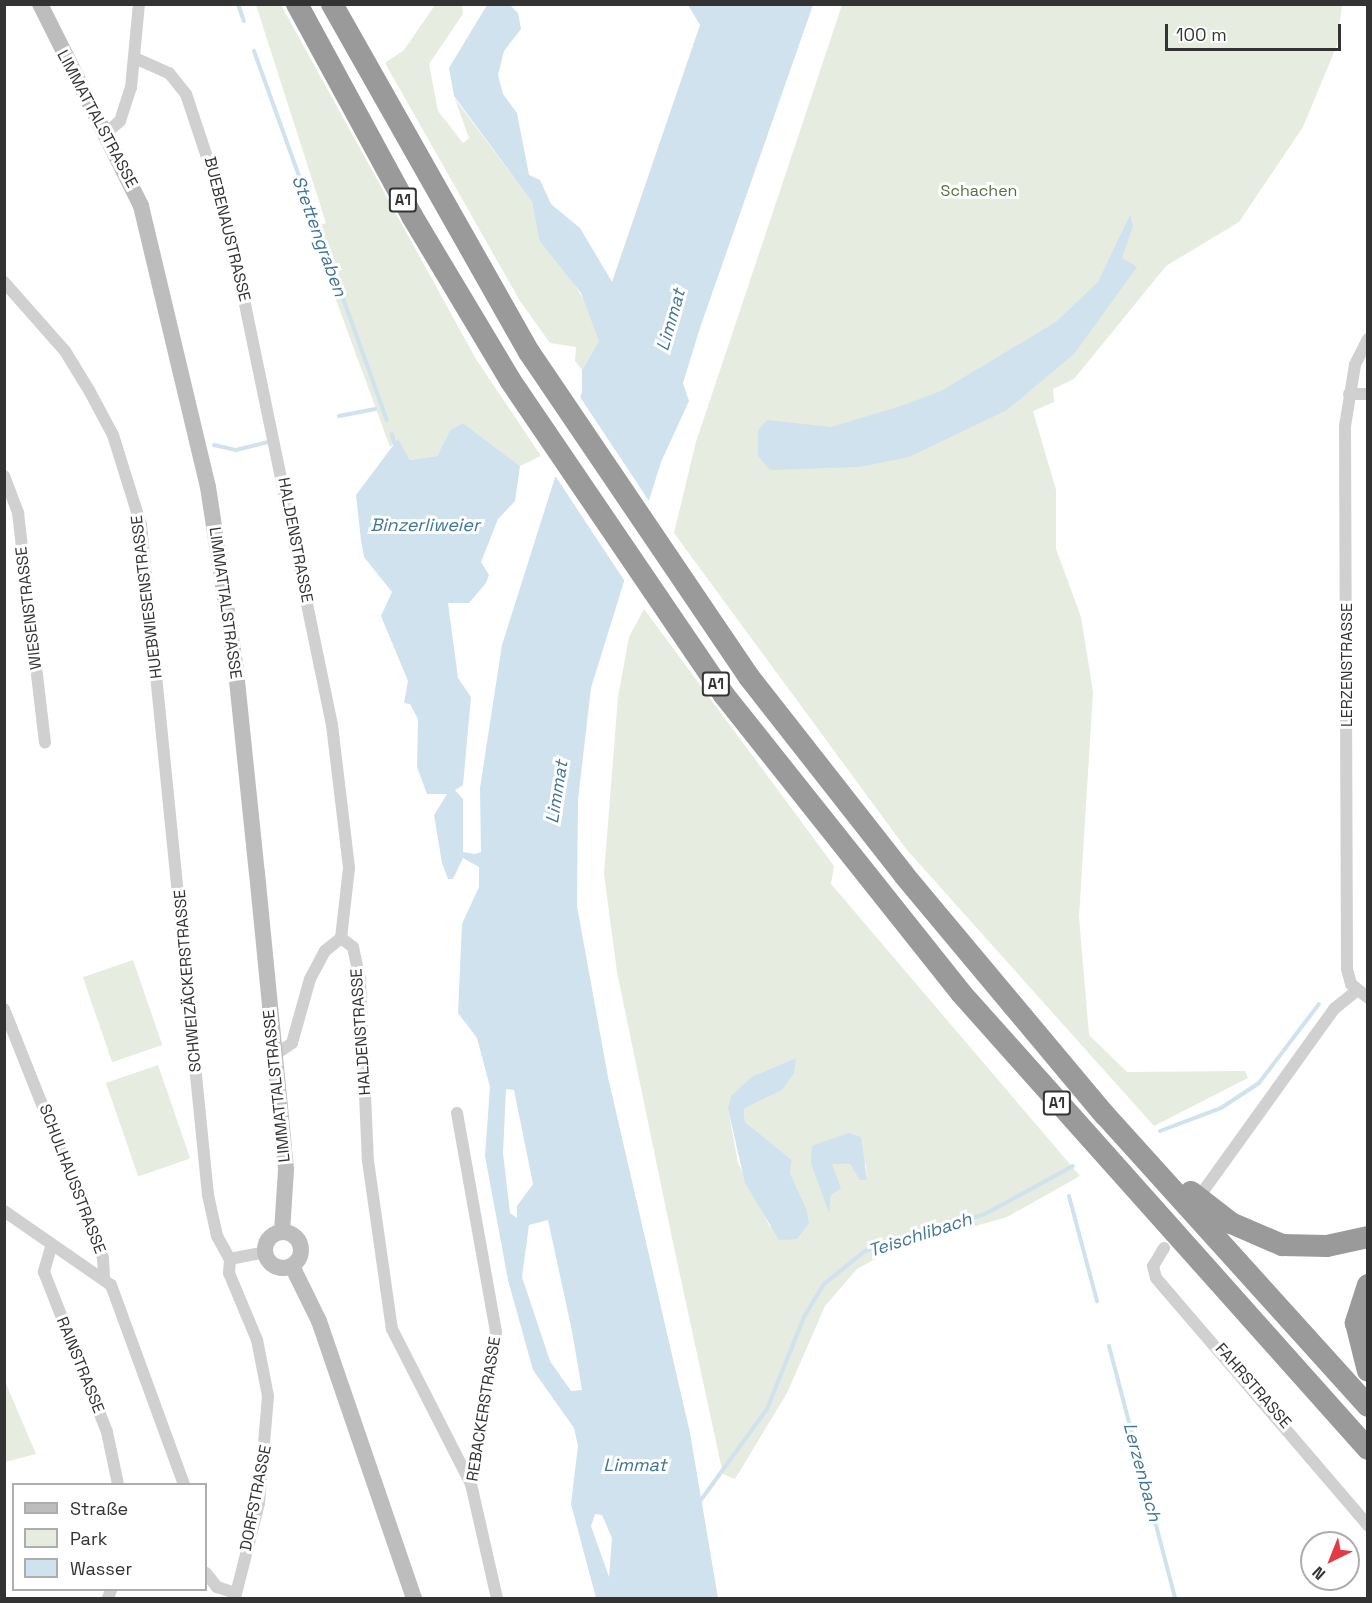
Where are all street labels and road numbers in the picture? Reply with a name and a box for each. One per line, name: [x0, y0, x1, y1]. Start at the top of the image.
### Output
street label: LIMMATTALSTRASSE: [53, 47, 141, 191]
street label: BUEBENAUSTRASSE: [200, 155, 254, 303]
road number: A1: [388, 188, 418, 212]
street label: HALDENSTRASSE: [273, 476, 317, 604]
street label: HUEBWIESENSTRASSE: [127, 514, 167, 680]
street label: LIMMATTALSTRASSE: [205, 526, 245, 680]
street label: WIESENSTRASSE: [12, 545, 46, 671]
street label: LERZENSTRASSE: [1337, 603, 1357, 727]
road number: A1: [701, 672, 731, 696]
street label: SCHWEIZÄCKERSTRASSE: [170, 889, 206, 1073]
street label: HALDENSTRASSE: [347, 968, 375, 1096]
street label: LIMMATTALSTRASSE: [259, 1009, 295, 1163]
road number: A1: [1042, 1091, 1072, 1115]
street label: SCHULHAUSSTRASSE: [35, 1102, 109, 1256]
street label: RAINSTRASSE: [52, 1314, 108, 1416]
street label: REBACKERSTRASSE: [463, 1335, 505, 1483]
street label: FAHRSTRASSE: [1211, 1340, 1295, 1432]
street label: DORFSTRASSE: [236, 1443, 276, 1553]

